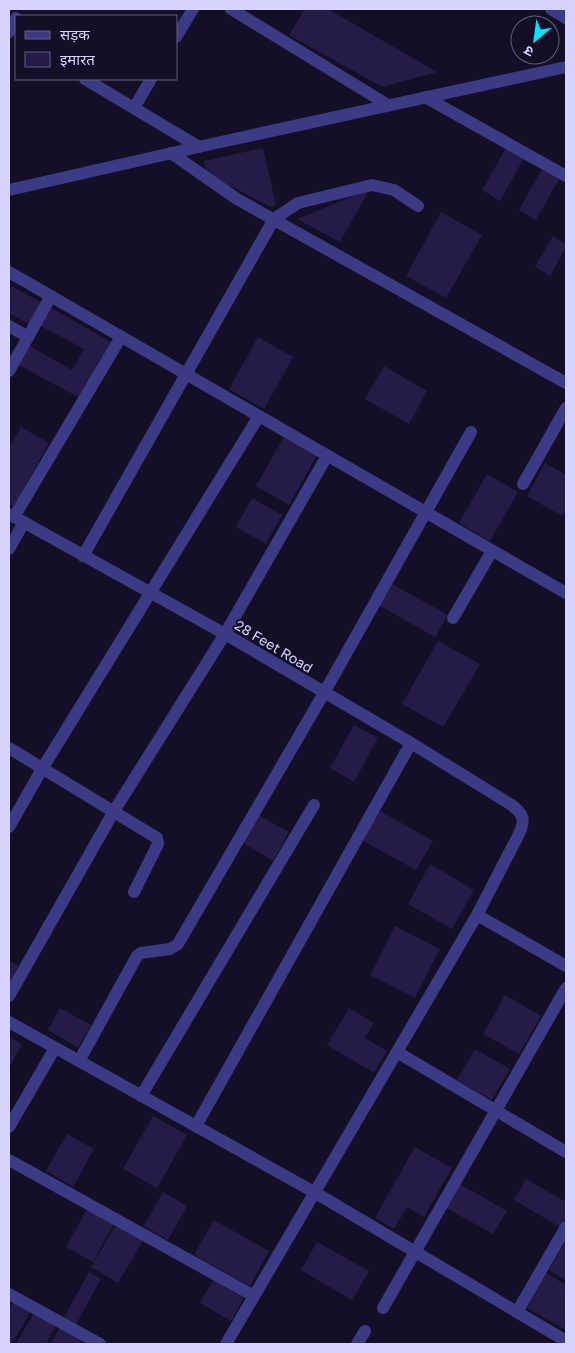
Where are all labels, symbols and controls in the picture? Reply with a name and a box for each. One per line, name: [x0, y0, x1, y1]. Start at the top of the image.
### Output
legend: [15, 15, 178, 80]
north arrow: [510, 15, 560, 65]
text: सड़क: [60, 25, 90, 43]
text: उ: [520, 42, 536, 61]
text: इमारत: [60, 50, 95, 68]
street label: 28 Feet Road: [232, 616, 316, 676]

